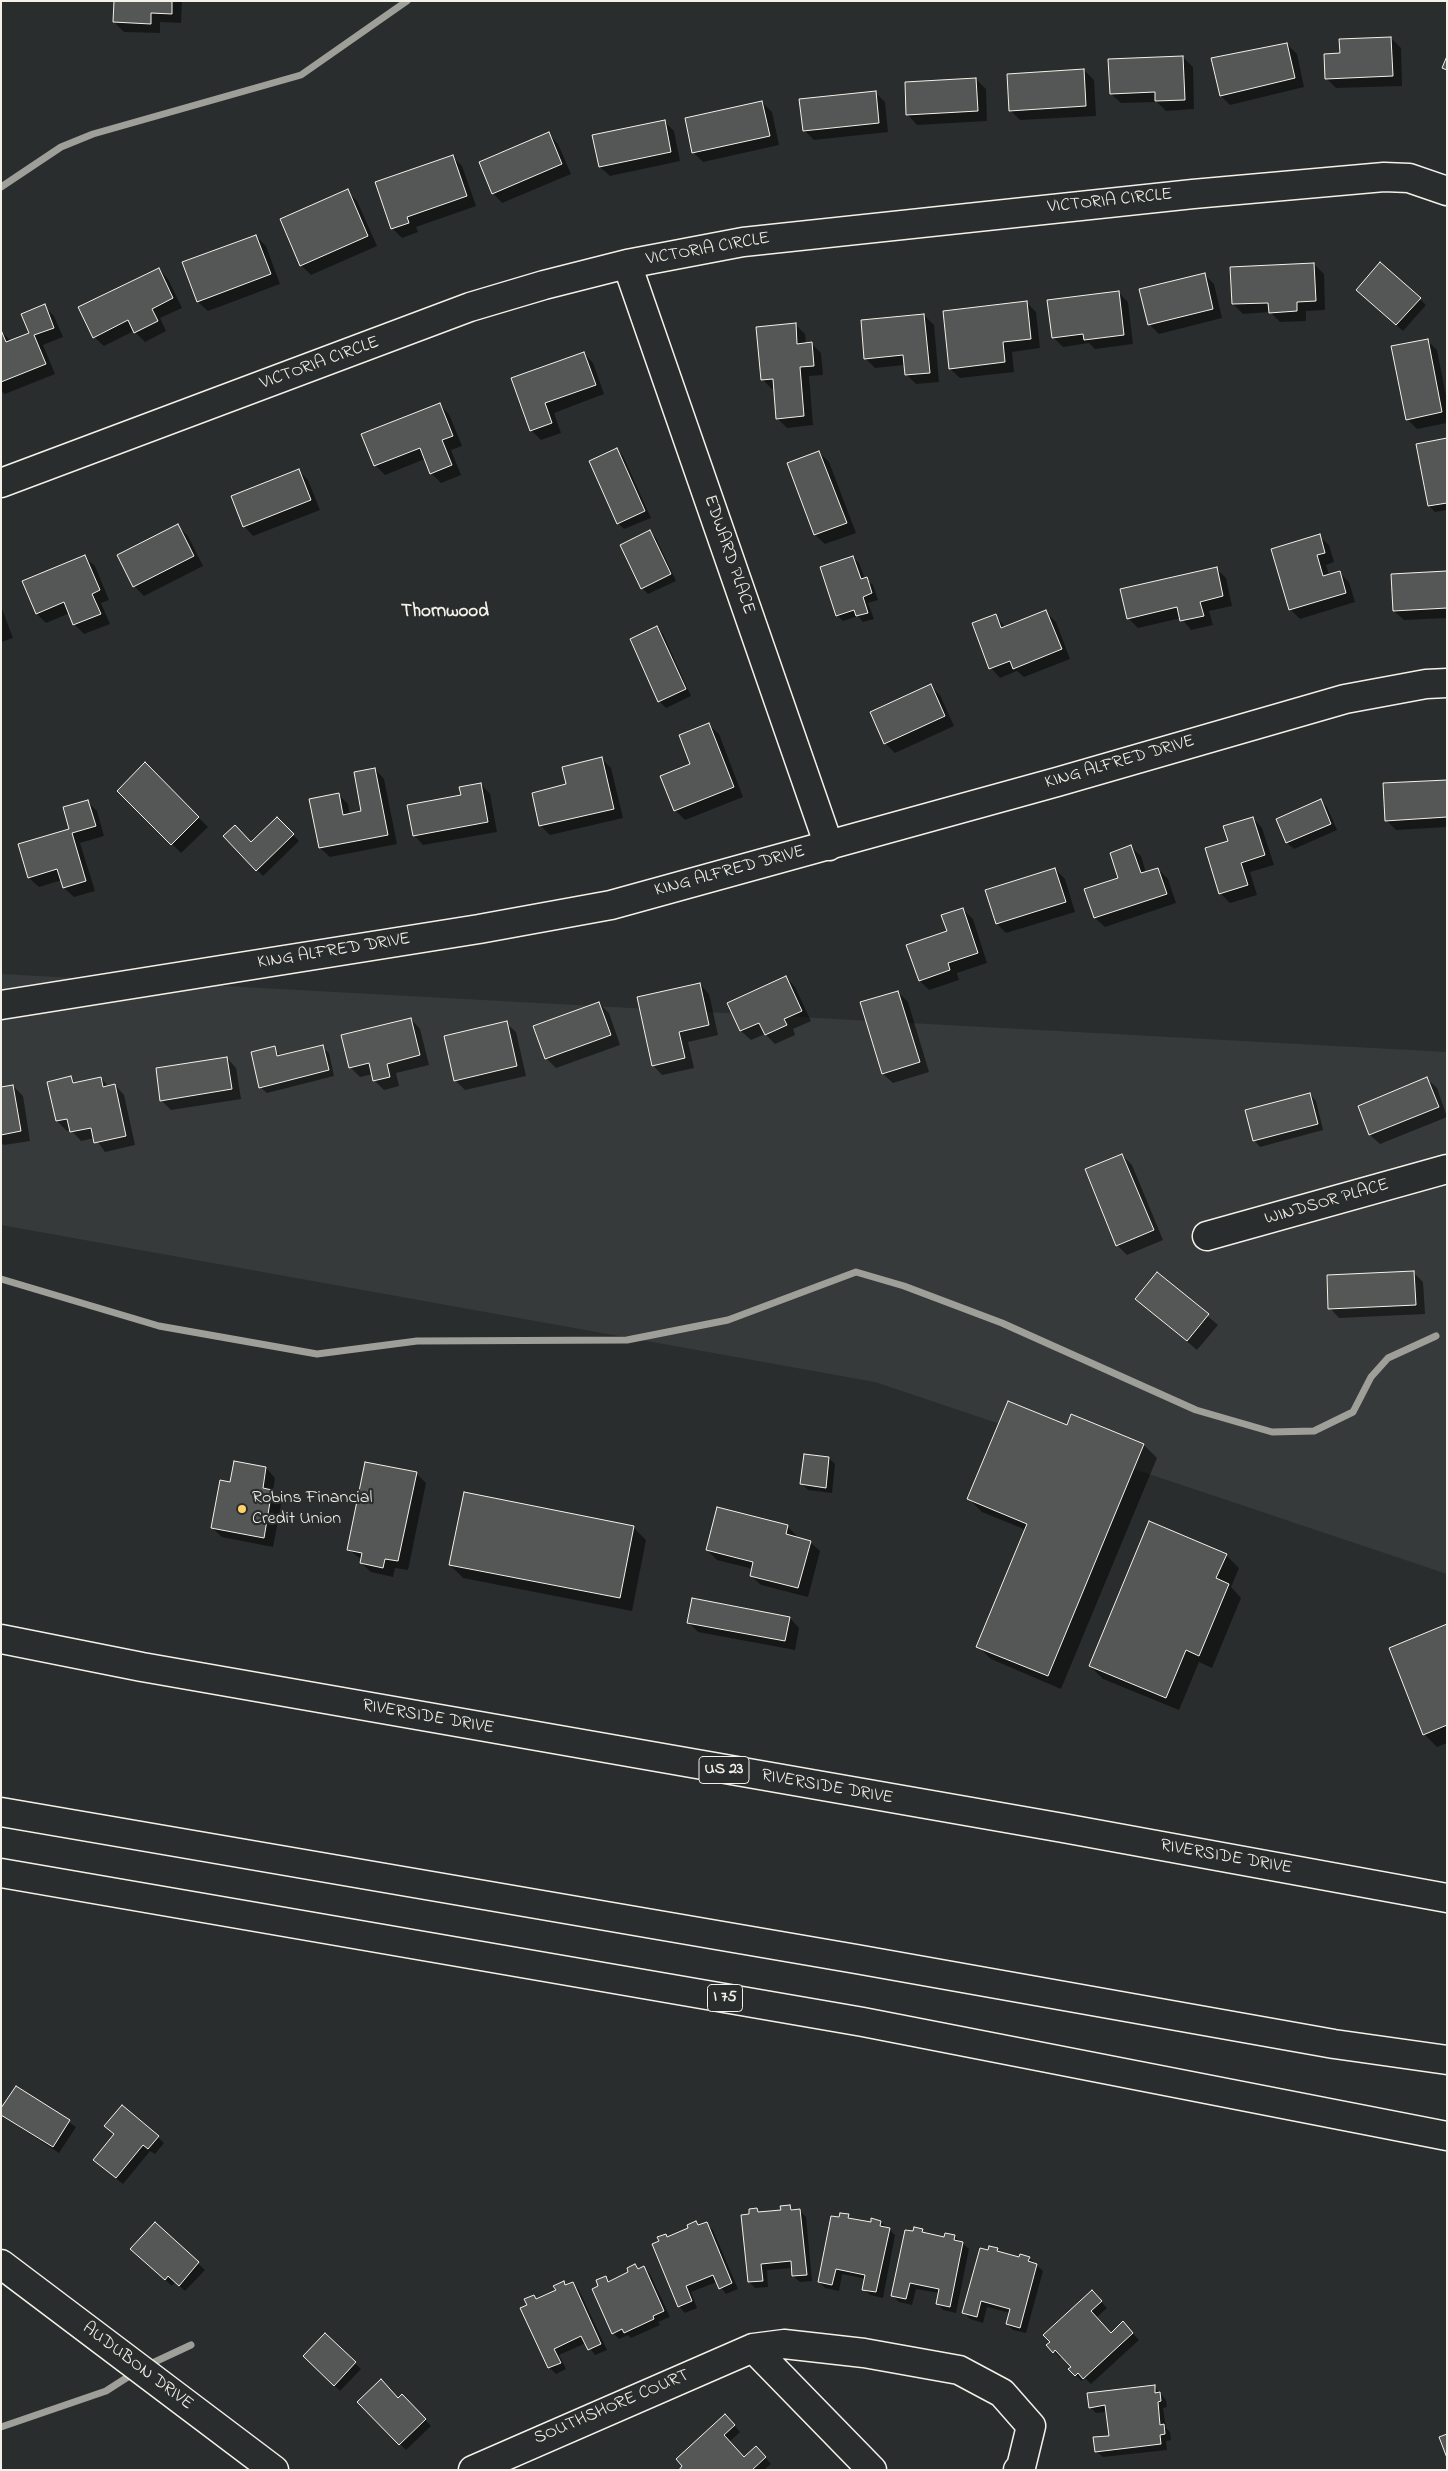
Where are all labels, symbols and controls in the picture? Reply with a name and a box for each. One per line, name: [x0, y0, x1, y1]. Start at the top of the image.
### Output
street label: VICTORIA CIRCLE: [1047, 185, 1173, 219]
street label: VICTORIA CIRCLE: [645, 229, 771, 271]
street label: VICTORIA CIRCLE: [258, 332, 382, 396]
street label: EDWARD PLACE: [697, 493, 759, 617]
district label: Thornwood: [401, 602, 489, 624]
street label: KING ALFRED DRIVE: [1043, 731, 1197, 795]
street label: KING ALFRED DRIVE: [653, 842, 807, 902]
street label: KING ALFRED DRIVE: [256, 929, 412, 975]
street label: WINDSOR PLACE: [1262, 1175, 1392, 1231]
place label: Robins Financial Credit Union: [252, 1488, 372, 1530]
marker: Robins Financial Credit Union: [236, 1503, 248, 1515]
street label: RIVERSIDE DRIVE: [360, 1696, 496, 1740]
road number: US 23: [699, 1756, 749, 1784]
street label: RIVERSIDE DRIVE: [759, 1766, 895, 1810]
street label: RIVERSIDE DRIVE: [1158, 1836, 1294, 1880]
road number: I 75: [708, 1985, 742, 2012]
street label: AUDUBON DRIVE: [77, 2318, 197, 2416]
street label: SOUTHSHORE COURT: [531, 2366, 693, 2450]

